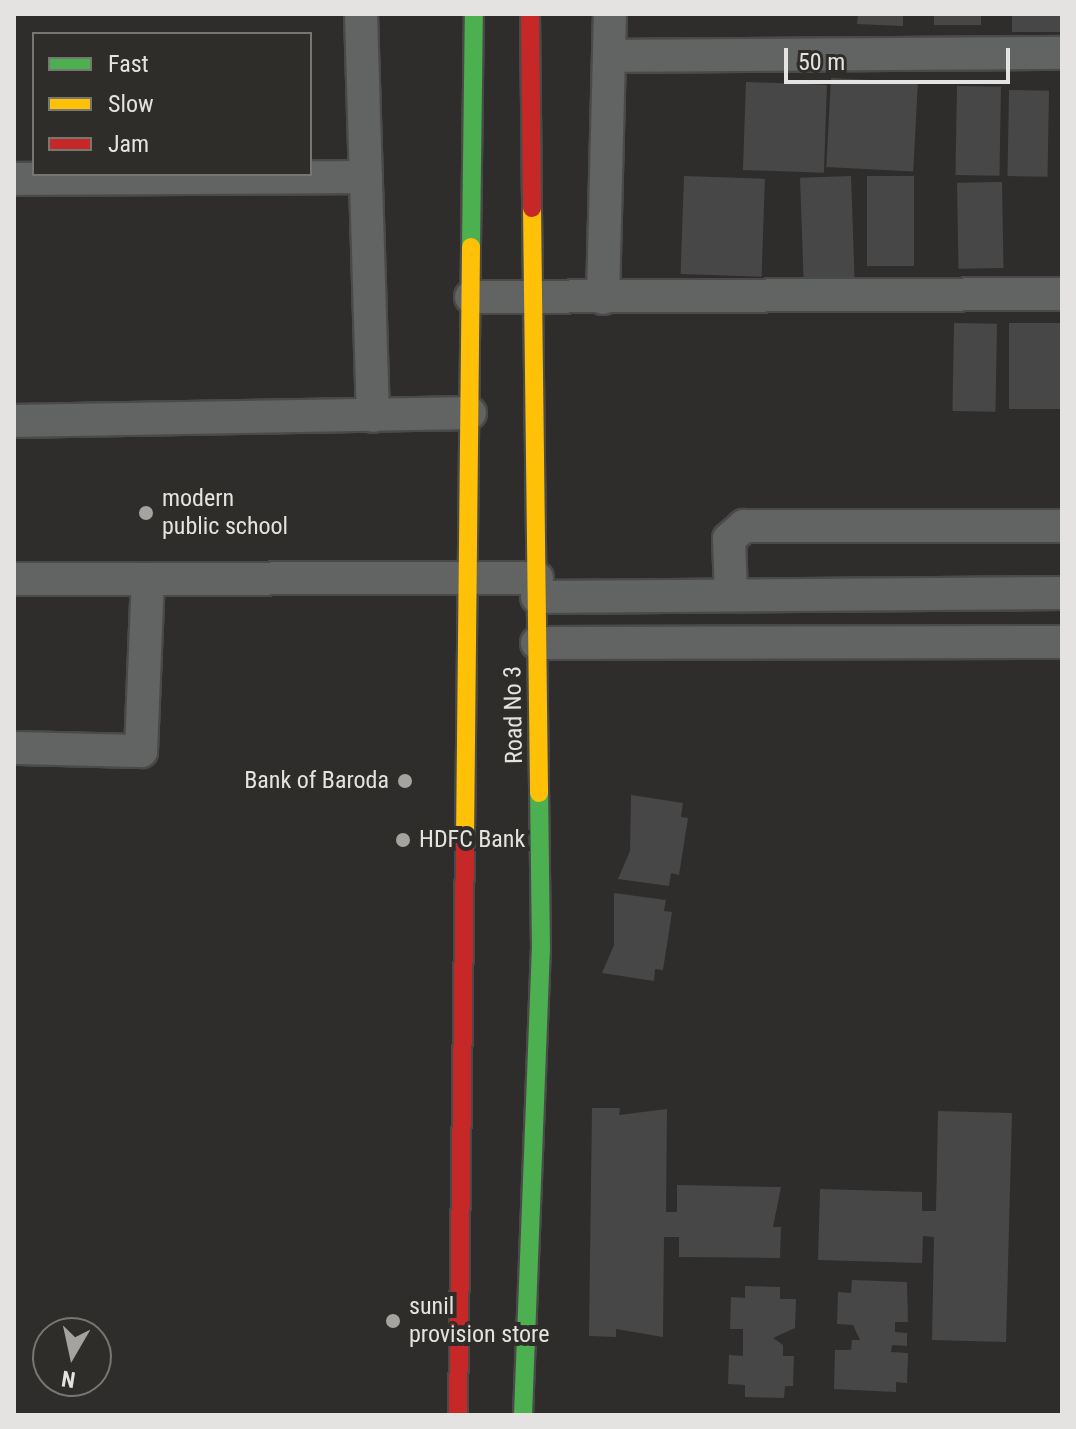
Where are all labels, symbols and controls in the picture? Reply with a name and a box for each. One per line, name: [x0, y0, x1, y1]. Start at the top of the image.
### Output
legend: [32, 32, 312, 176]
scale bar: [788, 32, 1014, 82]
text: 50 m: [798, 48, 845, 76]
text: Fast: [108, 50, 149, 78]
text: Slow: [108, 90, 154, 118]
text: Jam: [108, 130, 149, 158]
place label: modern public school: [162, 485, 288, 541]
marker: modern public school: [137, 504, 155, 522]
street label: Road No 3: [499, 666, 529, 764]
place label: Bank of Baroda: [244, 767, 389, 795]
marker: Bank of Baroda: [396, 772, 414, 790]
place label: HDFC Bank: [419, 826, 525, 854]
marker: HDFC Bank: [394, 831, 412, 849]
place label: sunil provision store: [409, 1293, 549, 1349]
marker: sunil provision store: [384, 1312, 402, 1330]
north arrow: [32, 1317, 112, 1397]
text: N: [60, 1366, 77, 1393]

